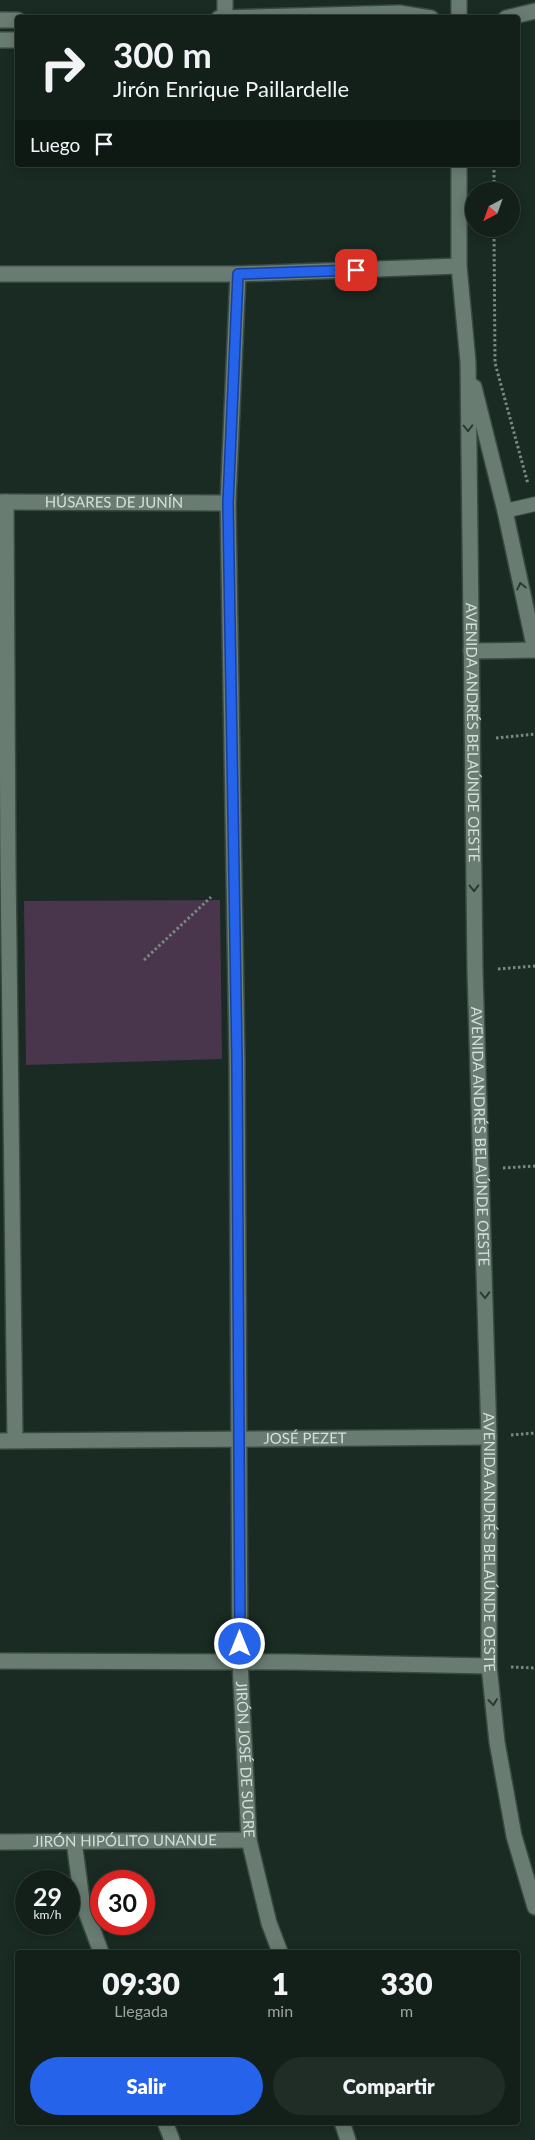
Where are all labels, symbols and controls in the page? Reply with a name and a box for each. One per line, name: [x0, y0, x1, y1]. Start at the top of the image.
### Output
text: 300 m: [113, 33, 212, 75]
icon: right: [30, 35, 95, 100]
text: Jirón Enrique Paillardelle: [113, 75, 349, 102]
icon: arrive: [90, 130, 118, 158]
text: Luego: [30, 133, 80, 156]
north arrow: [465, 182, 520, 238]
map controls: [465, 182, 520, 237]
pin: [335, 249, 377, 291]
icon: arrive: [342, 256, 370, 284]
one-way arrow: [463, 424, 473, 432]
street label: HÚSARES DE JUNÍN: [45, 492, 183, 511]
one-way arrow: [516, 581, 527, 590]
street label: AVENIDA ANDRÉS BELAÚNDE OESTE: [463, 603, 484, 863]
one-way arrow: [469, 884, 479, 892]
street label: AVENIDA ANDRÉS BELAÚNDE OESTE: [468, 1006, 494, 1267]
one-way arrow: [479, 1291, 490, 1299]
street label: AVENIDA ANDRÉS BELAÚNDE OESTE: [480, 1412, 500, 1673]
street label: JOSÉ PEZET: [263, 1428, 347, 1447]
position arrow: [213, 1617, 265, 1669]
street label: JIRÓN JOSÉ DE SUCRE: [233, 1681, 259, 1838]
one-way arrow: [487, 1699, 498, 1707]
street label: JIRÓN HIPÓLITO UNANUE: [33, 1830, 217, 1850]
speed limit sign: 30: [90, 1870, 155, 1935]
text: 29: [33, 1881, 62, 1911]
text: km/h: [33, 1907, 62, 1922]
text: 09:30: [102, 1965, 180, 2001]
text: 1: [271, 1965, 289, 2001]
text: 330: [380, 1965, 433, 2001]
text: Llegada: [114, 2001, 168, 2020]
text: min: [267, 2001, 293, 2020]
text: m: [400, 2001, 413, 2020]
button: Salir: [30, 2057, 263, 2115]
button: Compartir: [273, 2057, 505, 2115]

